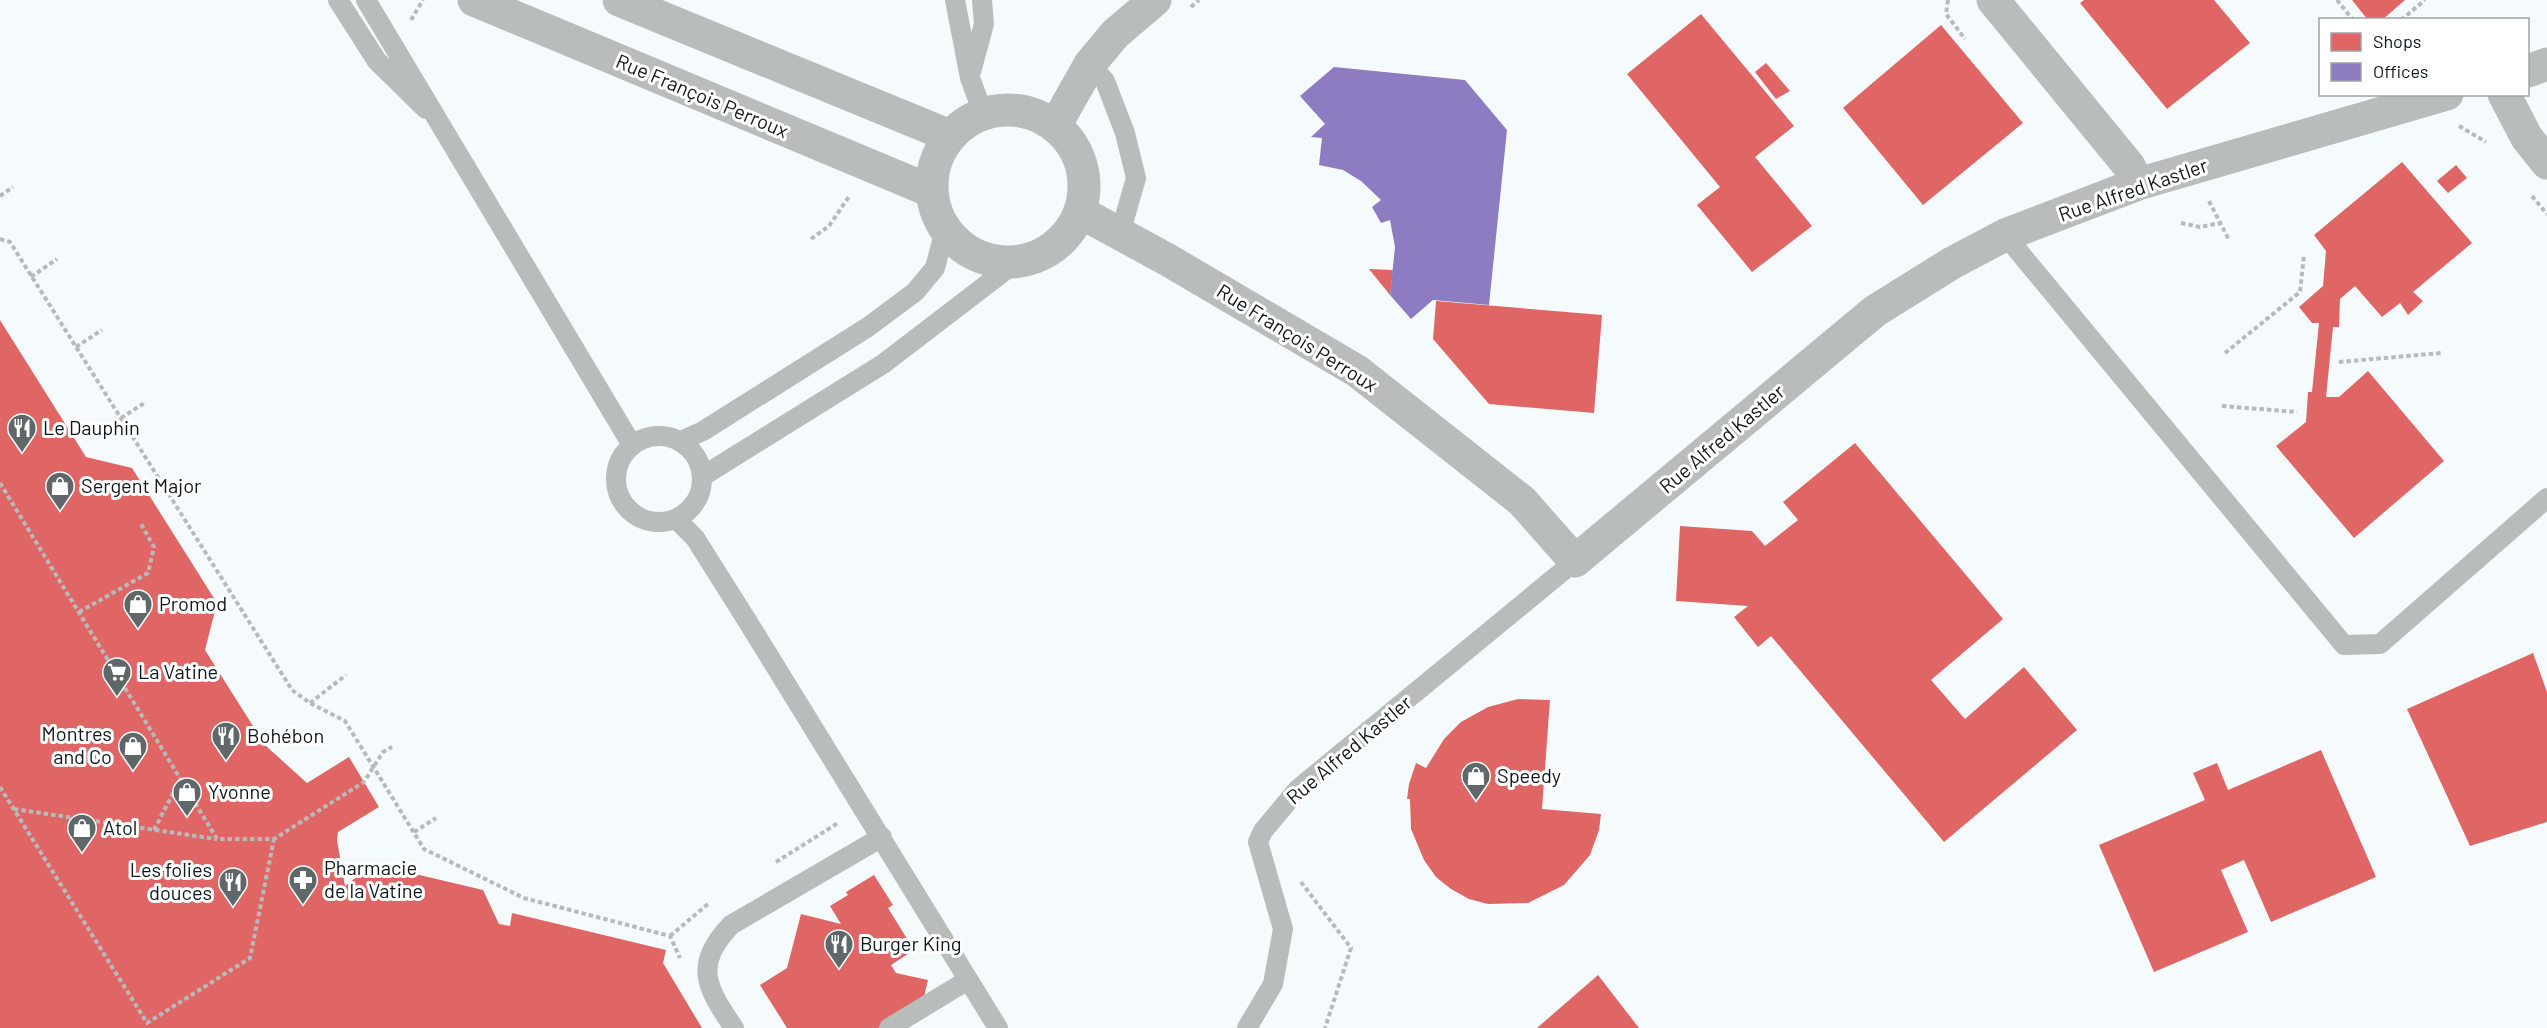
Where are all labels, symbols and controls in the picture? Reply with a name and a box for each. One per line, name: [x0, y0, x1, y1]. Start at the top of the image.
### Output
legend: [2319, 18, 2529, 96]
text: Shops: [2373, 30, 2422, 52]
street label: Rue François Perroux: [613, 48, 792, 142]
text: Offices: [2373, 60, 2429, 82]
street label: Rue Alfred Kastler: [2055, 152, 2210, 226]
street label: Rue François Perroux: [1213, 278, 1383, 396]
street label: Rue Alfred Kastler: [1654, 379, 1789, 498]
restaurant icon: Le Dauphin: [6, 412, 38, 454]
place label: Le Dauphin: [43, 415, 140, 439]
shop icon: Sergent Major: [44, 470, 76, 512]
place label: Sergent Major: [81, 473, 201, 497]
shop icon: Promod: [122, 588, 154, 630]
place label: Promod: [159, 591, 227, 615]
supermarket icon: La Vatine: [101, 656, 133, 698]
place label: La Vatine: [138, 659, 218, 683]
street label: Rue Alfred Kastler: [1281, 690, 1416, 809]
restaurant icon: Bohébon: [210, 720, 242, 762]
place label: Montres and Co: [41, 721, 112, 768]
place label: Bohébon: [247, 723, 324, 747]
shop icon: Montres and Co: [117, 730, 149, 772]
shop icon: Speedy: [1460, 760, 1492, 802]
place label: Speedy: [1497, 763, 1561, 787]
shop icon: Yvonne: [171, 776, 203, 818]
place label: Yvonne: [208, 779, 271, 803]
shop icon: Atol: [66, 812, 98, 854]
place label: Atol: [103, 815, 137, 839]
place label: Pharmacie de la Vatine: [324, 855, 423, 902]
place label: Les folies douces: [130, 857, 212, 904]
pharmacy icon: Pharmacie de la Vatine: [287, 864, 319, 906]
restaurant icon: Les folies douces: [217, 866, 249, 908]
restaurant icon: Burger King: [823, 928, 855, 970]
place label: Burger King: [860, 931, 961, 955]

